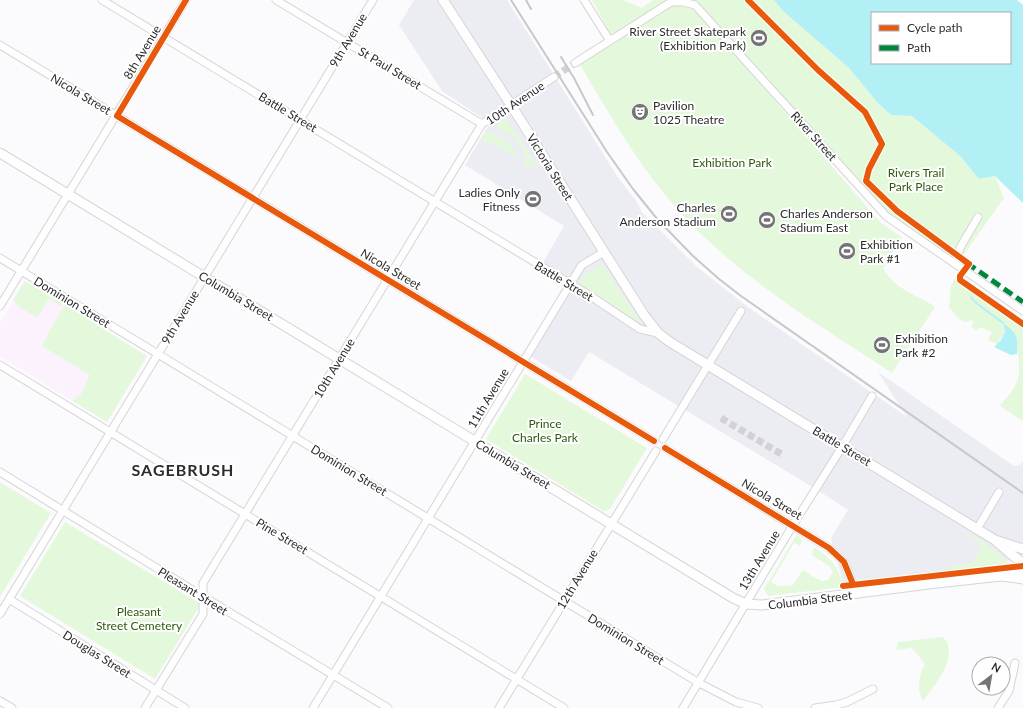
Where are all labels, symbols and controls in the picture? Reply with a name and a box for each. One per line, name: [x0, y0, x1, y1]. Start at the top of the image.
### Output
street label: 9th Avenue: [326, 10, 370, 70]
legend: [871, 12, 1011, 64]
text: Cycle path: [907, 20, 962, 35]
street label: 8th Avenue: [120, 22, 164, 82]
place label: River Street Skatepark (Exhibition Park): [629, 24, 747, 53]
sports icon: River Street Skatepark (Exhibition Park): [749, 28, 769, 48]
text: Path: [907, 40, 931, 55]
street label: St Paul Street: [356, 43, 425, 93]
street label: Nicola Street: [48, 70, 115, 118]
street label: 10th Avenue: [483, 78, 547, 128]
street label: Battle Street: [256, 89, 321, 136]
place label: Pavilion 1025 Theatre: [653, 98, 724, 127]
theatre icon: Pavilion 1025 Theatre: [630, 102, 650, 122]
street label: River Street: [788, 108, 841, 164]
street label: Victoria Street: [524, 131, 577, 204]
park label: Exhibition Park: [692, 155, 773, 170]
park label: Rivers Trail Park Place: [888, 165, 944, 194]
place label: Ladies Only Fitness: [458, 185, 521, 214]
sports icon: Ladies Only Fitness: [523, 189, 543, 209]
place label: Charles Anderson Stadium: [619, 200, 716, 229]
sports icon: Charles Anderson Stadium: [719, 204, 739, 224]
place label: Charles Anderson Stadium East: [780, 206, 873, 235]
sports icon: Charles Anderson Stadium East: [757, 210, 777, 230]
place label: Exhibition Park #1: [860, 237, 913, 266]
sports icon: Exhibition Park #1: [837, 241, 857, 261]
street label: Nicola Street: [358, 245, 425, 293]
street label: Battle Street: [532, 258, 597, 305]
street label: Columbia Street: [196, 268, 277, 325]
street label: Dominion Street: [31, 273, 113, 331]
street label: 9th Avenue: [158, 287, 202, 347]
place label: Exhibition Park #2: [895, 331, 948, 360]
street label: 10th Avenue: [310, 335, 358, 401]
sports icon: Exhibition Park #2: [872, 335, 892, 355]
street label: 11th Avenue: [464, 365, 512, 431]
park label: Prince Charles Park: [512, 416, 579, 445]
street label: Battle Street: [810, 423, 875, 470]
street label: Columbia Street: [473, 436, 554, 493]
street label: Dominion Street: [308, 441, 390, 499]
district label: SAGEBRUSH: [132, 460, 234, 479]
street label: Nicola Street: [739, 475, 806, 523]
street label: Pine Street: [253, 515, 311, 558]
street label: 13th Avenue: [735, 527, 783, 593]
street label: 12th Avenue: [553, 546, 601, 612]
street label: Pleasant Street: [156, 564, 231, 619]
street label: Columbia Street: [767, 587, 853, 613]
park label: Pleasant Street Cemetery: [96, 604, 183, 633]
street label: Dominion Street: [585, 610, 667, 668]
street label: Douglas Street: [60, 627, 134, 681]
north arrow: [971, 656, 1011, 696]
text: N: [989, 659, 1003, 675]

